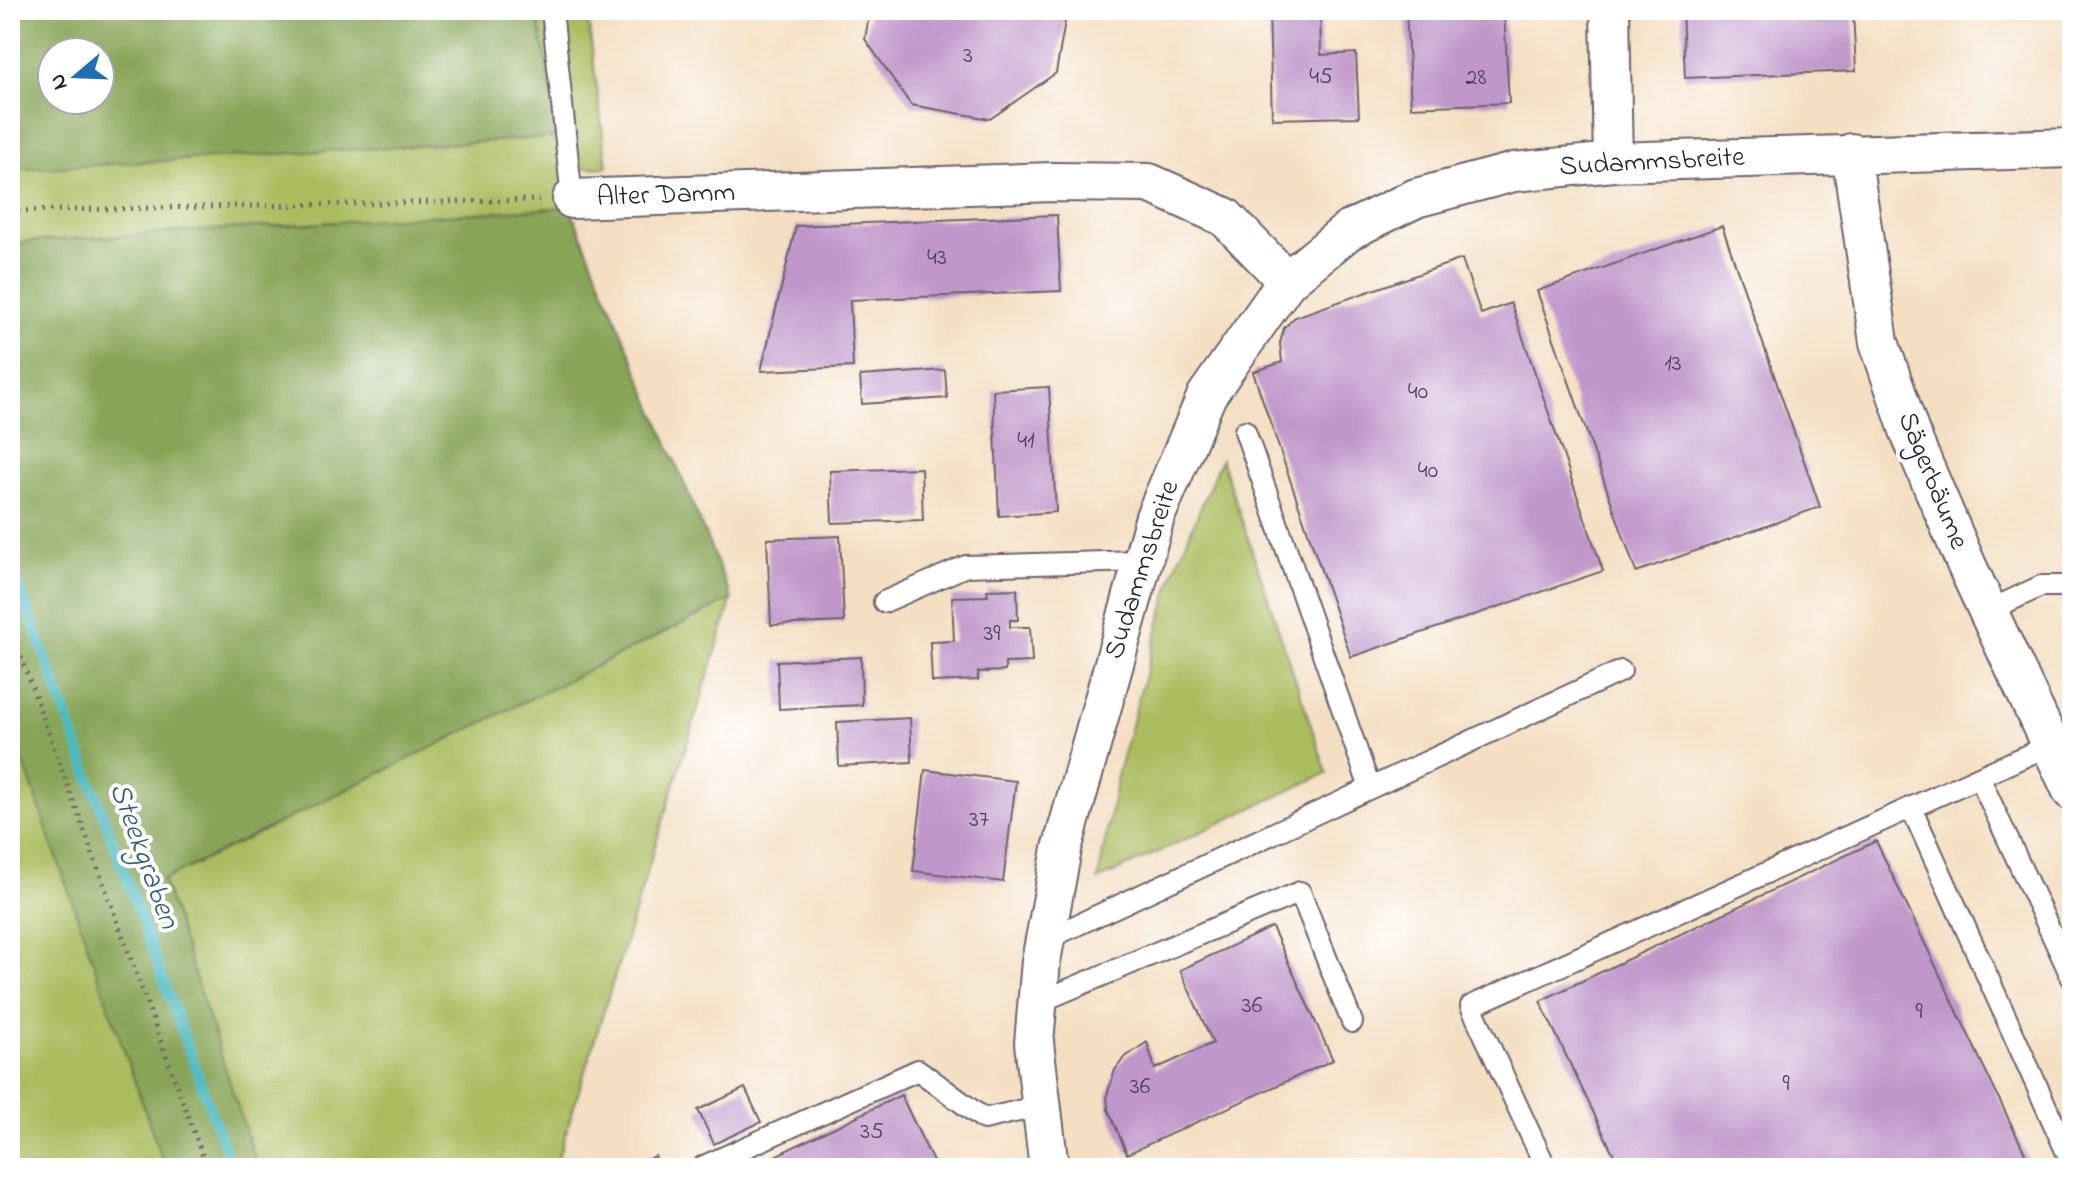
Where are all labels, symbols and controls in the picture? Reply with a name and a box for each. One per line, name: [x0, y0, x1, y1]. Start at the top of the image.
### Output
north arrow: [36, 36, 116, 116]
house number: 3: [963, 39, 973, 74]
house number: 45: [1309, 60, 1333, 95]
house number: 28: [1466, 61, 1486, 96]
text: N: [42, 69, 77, 94]
street label: Sudammsbreite: [1558, 138, 1746, 188]
street label: Alter Damm: [596, 173, 736, 219]
house number: 43: [927, 241, 947, 276]
house number: 13: [1664, 347, 1682, 382]
house number: 40: [1408, 375, 1428, 410]
street label: Sägerbäume: [1886, 406, 1978, 556]
house number: 41: [1017, 424, 1035, 459]
house number: 40: [1418, 454, 1438, 489]
street label: Sudammsbreite: [1095, 475, 1191, 665]
house number: 39: [983, 617, 1001, 652]
water label: Steekgraben: [96, 777, 190, 936]
house number: 37: [969, 803, 989, 838]
house number: 36: [1242, 989, 1263, 1024]
house number: 9: [1915, 995, 1923, 1030]
house number: 9: [1782, 1067, 1790, 1102]
house number: 36: [1130, 1070, 1151, 1105]
house number: 35: [860, 1115, 884, 1150]

